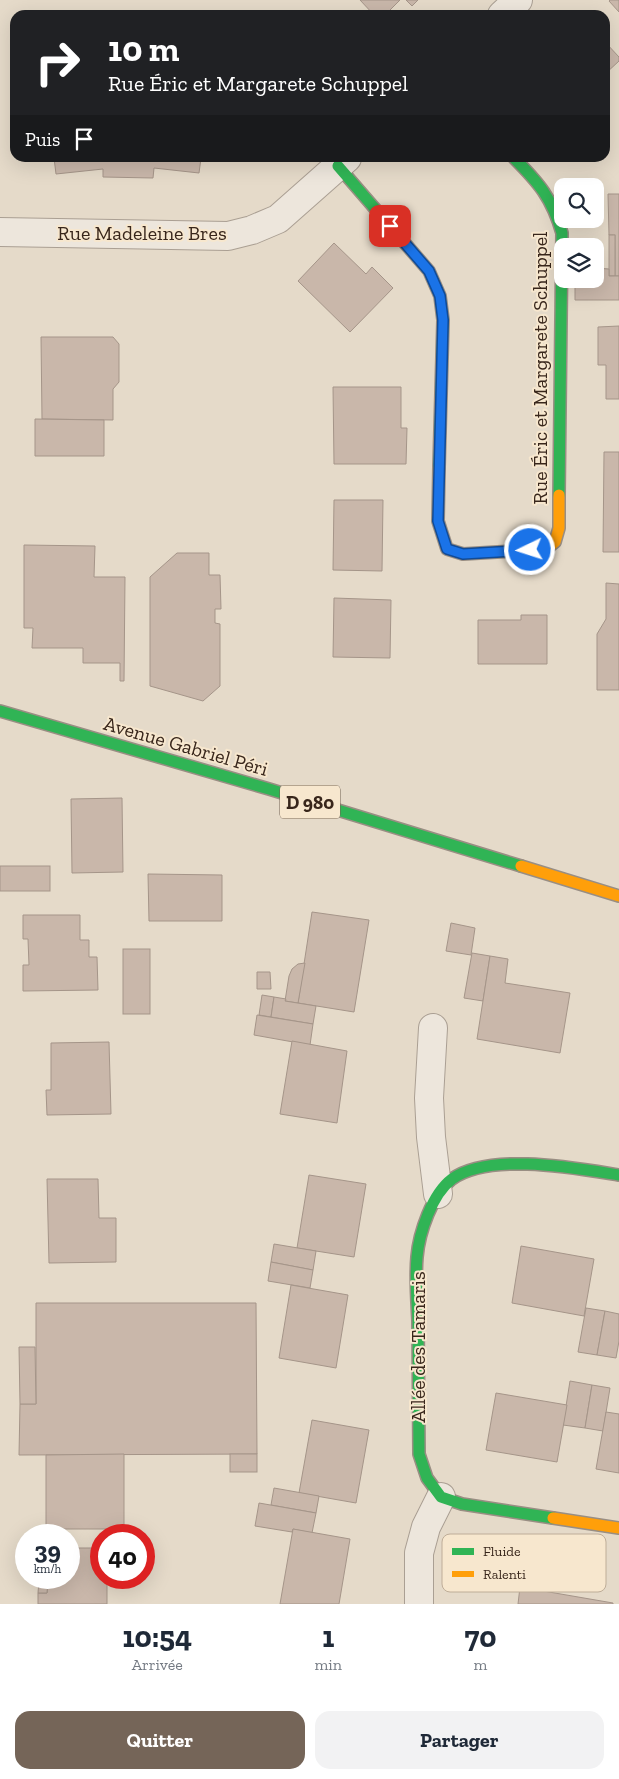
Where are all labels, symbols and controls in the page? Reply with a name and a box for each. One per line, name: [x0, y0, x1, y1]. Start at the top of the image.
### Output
text: 10 m: [108, 28, 180, 70]
icon: right: [25, 30, 90, 95]
text: Rue Éric et Margarete Schuppel: [108, 70, 408, 97]
icon: arrive: [70, 125, 98, 153]
text: Puis: [25, 128, 60, 151]
map controls: [554, 178, 604, 288]
button: search: [554, 178, 604, 228]
pin: [369, 205, 411, 247]
icon: arrive: [376, 212, 404, 240]
street label: Rue Madeleine Bres: [57, 221, 227, 245]
street label: Rue Éric et Margarete Schuppel: [528, 232, 552, 504]
button: layers: [554, 238, 604, 288]
position arrow: [503, 523, 555, 575]
street label: Avenue Gabriel Péri: [101, 711, 271, 781]
road number: D 980: [280, 786, 340, 819]
street label: Allée des Tamaris: [406, 1271, 430, 1423]
speed limit sign: 40: [90, 1524, 155, 1589]
legend: [442, 1534, 606, 1592]
text: 39: [34, 1535, 61, 1565]
text: Fluide: [483, 1543, 521, 1560]
text: km/h: [34, 1562, 61, 1576]
text: Ralenti: [483, 1566, 526, 1583]
text: 10:54: [122, 1619, 192, 1655]
text: 1: [322, 1619, 334, 1655]
text: 70: [464, 1619, 497, 1655]
text: Arrivée: [132, 1655, 183, 1674]
text: min: [314, 1655, 342, 1674]
text: m: [474, 1655, 487, 1674]
button: Quitter: [15, 1711, 305, 1769]
button: Partager: [315, 1711, 604, 1769]

